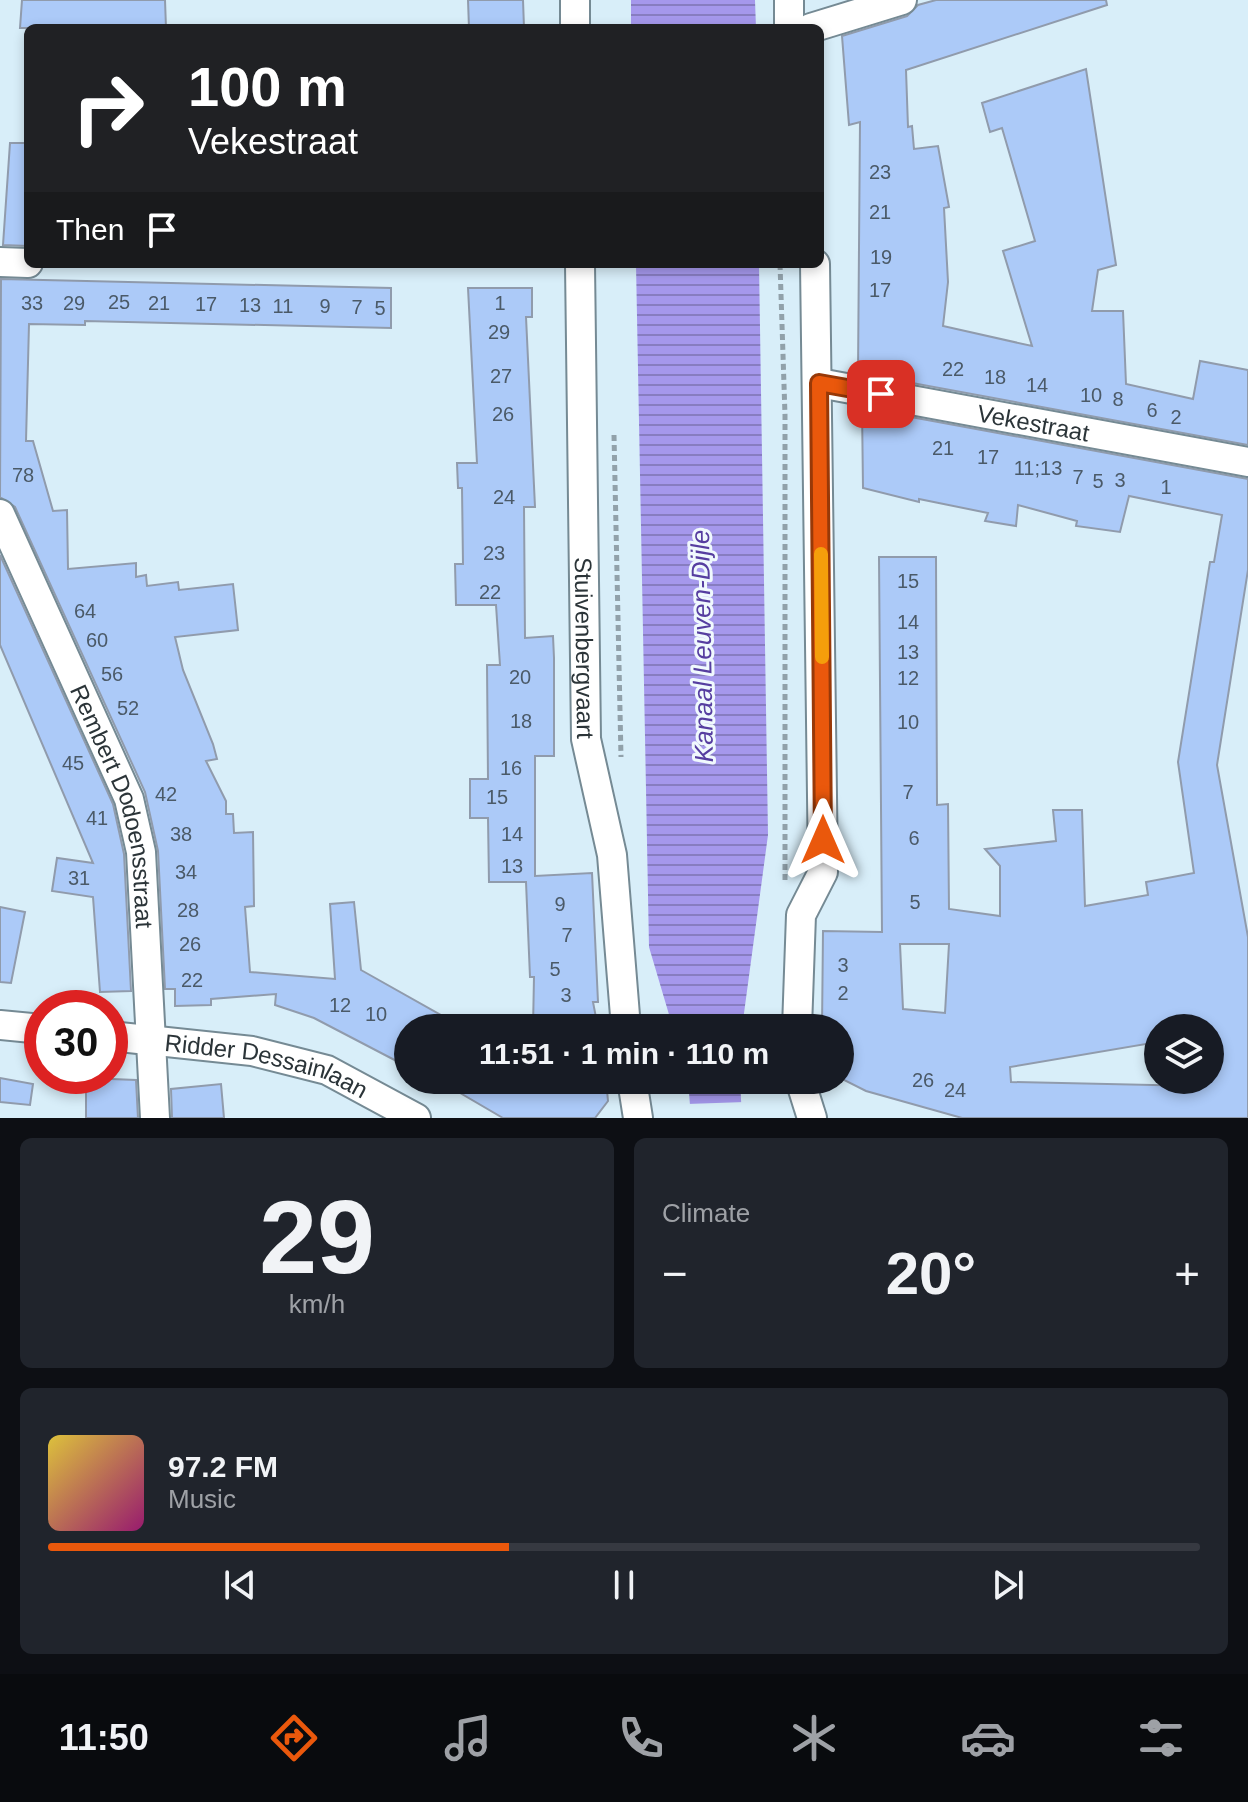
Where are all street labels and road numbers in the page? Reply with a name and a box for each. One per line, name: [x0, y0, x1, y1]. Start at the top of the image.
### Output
street label: Vekestraat: [975, 399, 1092, 446]
street label: Stuivenbergvaart: [570, 557, 599, 739]
street label: Rembert Dodoensstraat: [65, 680, 159, 929]
street label: Ridder Dessainlaan: [163, 1028, 373, 1103]

